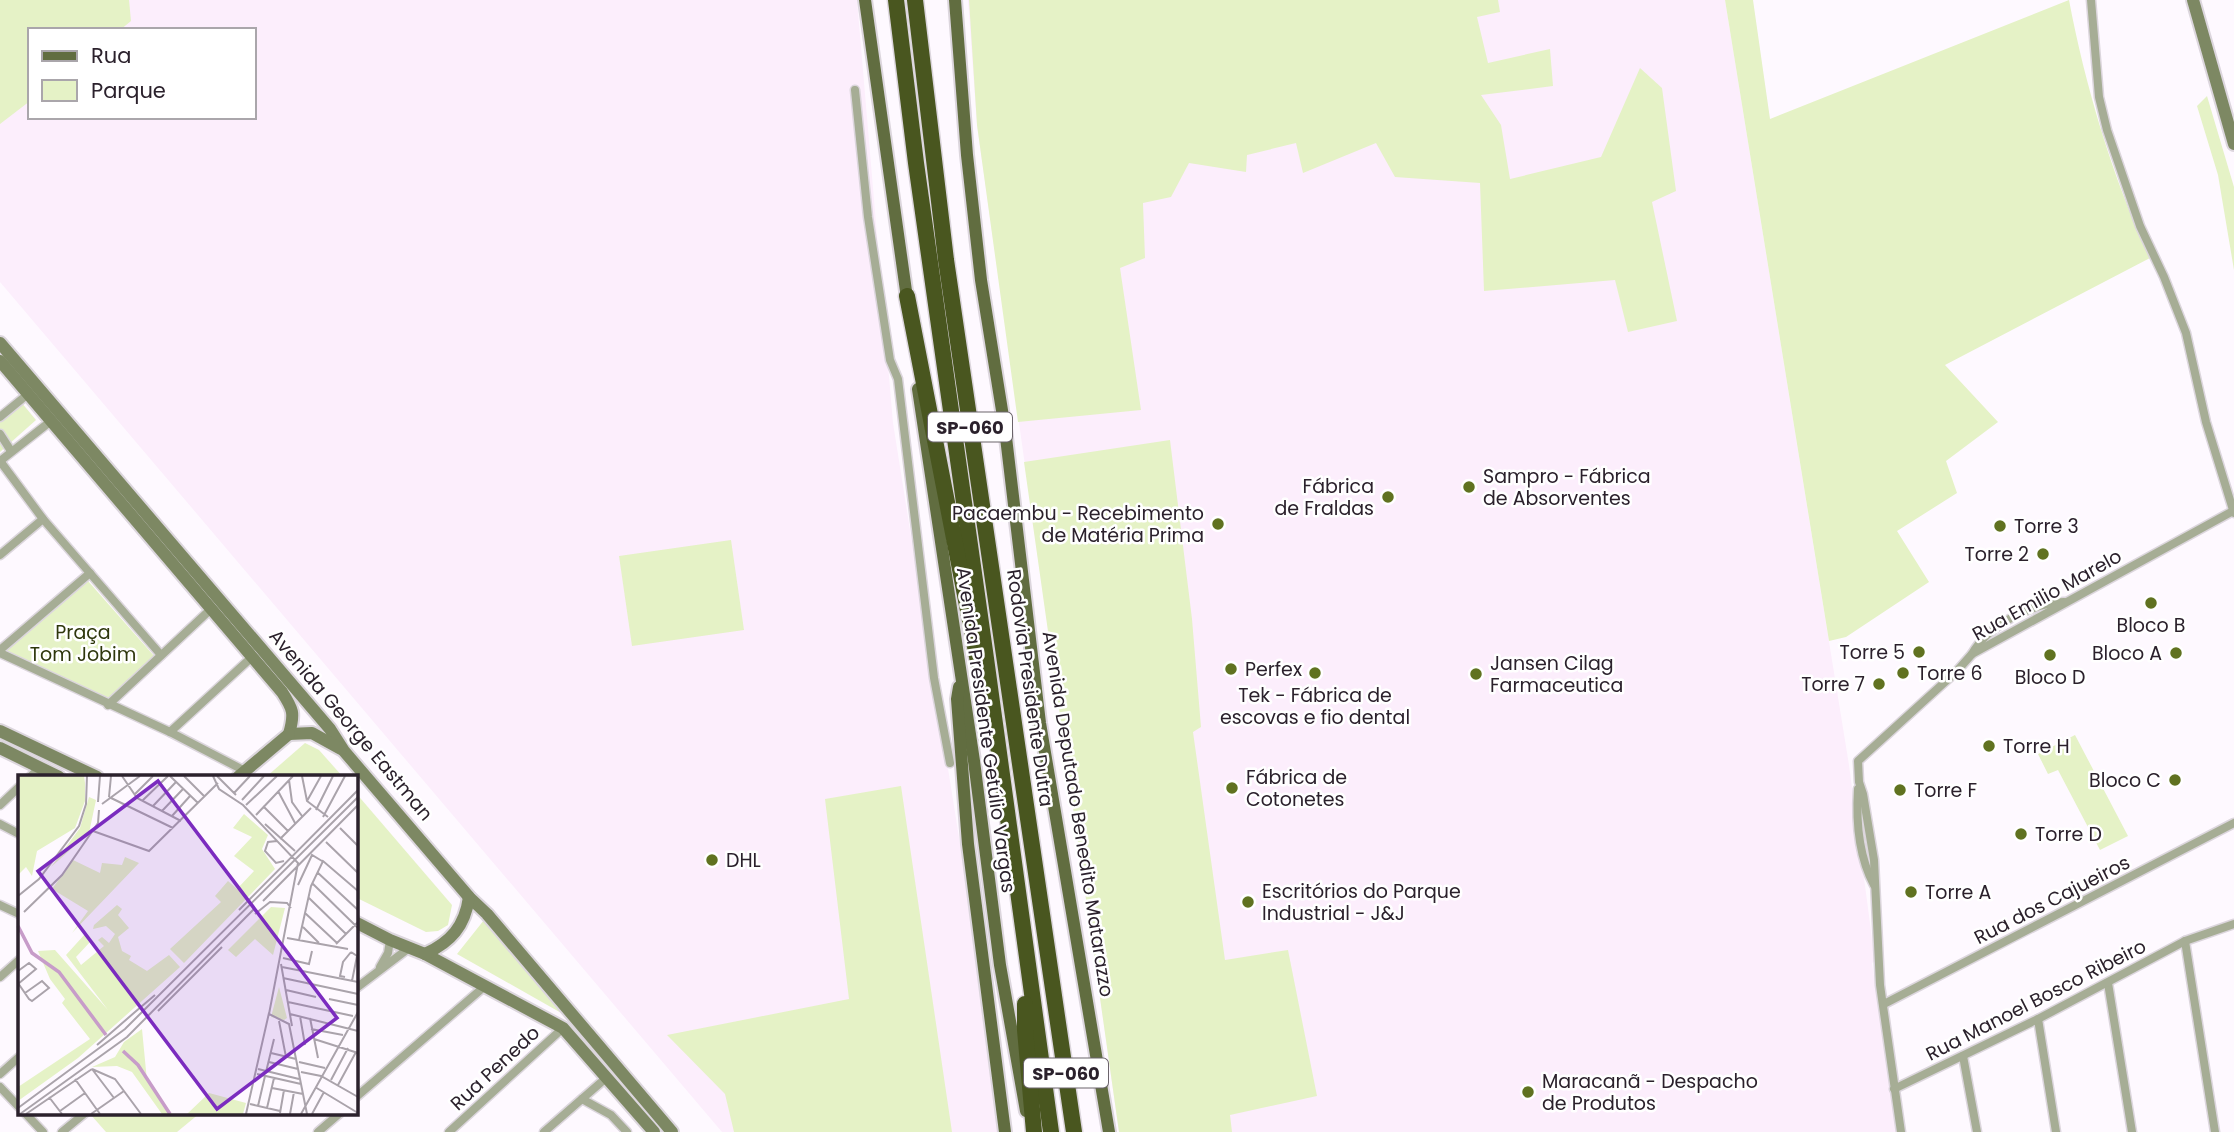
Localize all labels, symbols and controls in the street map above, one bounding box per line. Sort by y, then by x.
legend [28,28,256,119]
text: Rua [91,41,131,70]
text: Parque [91,76,166,105]
road number: SP-060 [928,412,1012,442]
place label: Sampro - Fábrica de Absorventes [1483,463,1651,512]
place label: Fábrica de Fraldas [1275,473,1374,522]
marker: Sampro - Fábrica de Absorventes [1461,479,1477,495]
marker: Fábrica de Fraldas [1380,489,1396,505]
place label: Pacaembu - Recebimento de Matéria Prima [952,500,1204,549]
place label: Torre 3 [2014,513,2079,540]
marker: Pacaembu - Recebimento de Matéria Prima [1210,516,1226,532]
marker: Torre 3 [1992,518,2008,534]
place label: Torre 2 [1965,541,2029,568]
street label: Rua Emilio Marelo [1967,543,2127,647]
marker: Torre 2 [2035,546,2051,562]
street label: Avenida Presidente Getúlio Vargas [950,565,1022,895]
street label: Rodovia Presidente Dutra [1000,568,1060,808]
marker: Bloco B [2143,595,2159,611]
place label: Bloco B [2117,612,2185,639]
park label: Praça Tom Jobim [30,619,136,668]
street label: Avenida George Eastman [263,623,439,827]
street label: Avenida Deputado Benedito Matarazzo [1036,629,1120,999]
place label: Torre 5 [1840,639,1905,666]
place label: Bloco A [2092,640,2162,667]
marker: Torre 5 [1911,644,1927,660]
marker: Bloco A [2168,645,2184,661]
marker: Bloco D [2042,647,2058,663]
place label: Jansen Cilag Farmaceutica [1490,650,1623,699]
place label: Perfex [1245,656,1302,683]
place label: Torre 6 [1917,660,1983,687]
marker: Perfex [1223,661,1239,677]
place label: Bloco D [2015,664,2085,691]
marker: Tek - Fábrica de escovas e fio dental [1307,665,1323,681]
marker: Torre 6 [1895,665,1911,681]
marker: Jansen Cilag Farmaceutica [1468,666,1484,682]
place label: Torre 7 [1801,671,1865,698]
marker: Torre 7 [1871,676,1887,692]
place label: Tek - Fábrica de escovas e fio dental [1220,682,1410,731]
place label: Torre H [2003,733,2070,760]
marker: Torre H [1981,738,1997,754]
place label: Fábrica de Cotonetes [1246,764,1347,813]
place label: Bloco C [2089,767,2161,794]
marker: Bloco C [2167,772,2183,788]
inset map [18,775,357,1114]
place label: Torre F [1914,777,1977,804]
marker: Fábrica de Cotonetes [1224,780,1240,796]
marker: Torre F [1892,782,1908,798]
place label: Torre D [2035,821,2102,848]
marker: Torre D [2013,826,2029,842]
place label: DHL [726,847,761,874]
street label: Rua dos Cajueiros [1969,849,2135,951]
marker: DHL [704,852,720,868]
place label: Escritórios do Parque Industrial - J&J [1262,878,1461,927]
place label: Torre A [1925,879,1991,906]
marker: Torre A [1903,884,1919,900]
marker: Escritórios do Parque Industrial - J&J [1240,894,1256,910]
street label: Rua Manoel Bosco Ribeiro [1921,933,2151,1067]
street label: Rua Penedo [444,1019,546,1117]
road number: SP-060 [1024,1058,1108,1088]
place label: Maracanã - Despacho de Produtos [1542,1068,1758,1117]
marker: Maracanã - Despacho de Produtos [1520,1084,1536,1100]

